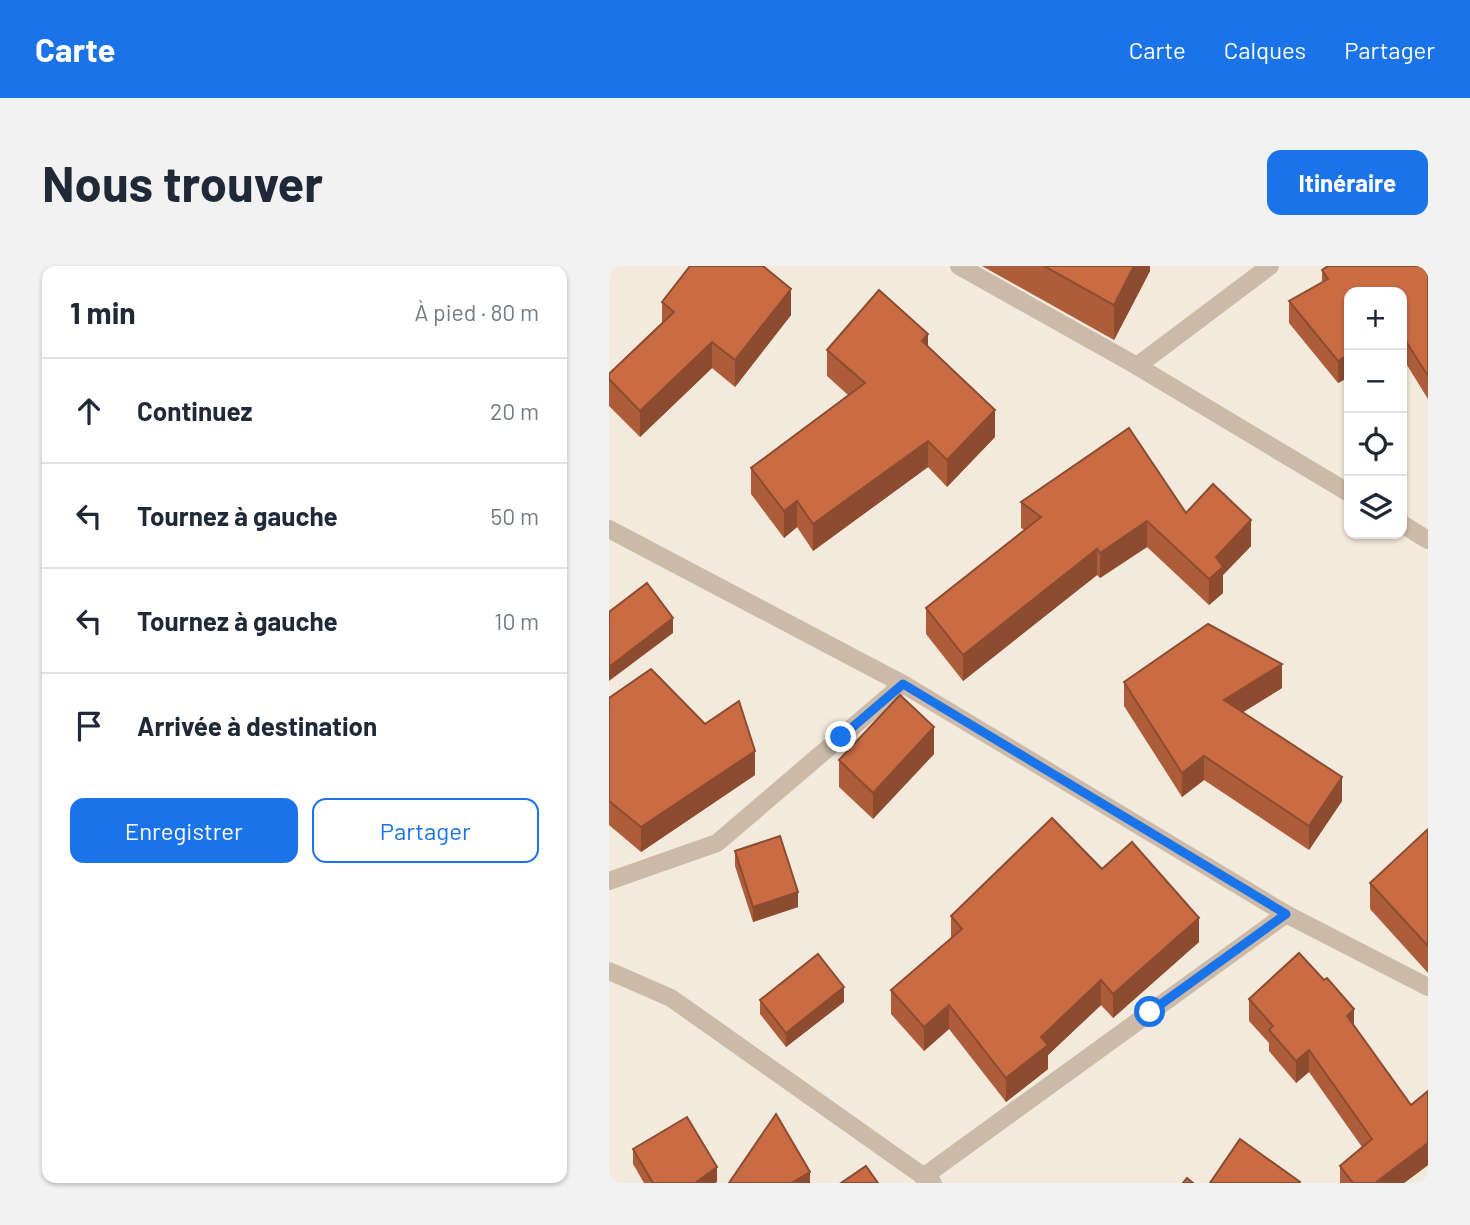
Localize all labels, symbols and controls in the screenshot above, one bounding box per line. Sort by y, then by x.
text: Carte [35,29,116,69]
text: Carte [1129,35,1186,64]
text: Calques [1224,35,1306,64]
text: Partager [1344,35,1435,64]
button: Itinéraire [1267,150,1428,215]
text: Nous trouver [42,153,323,212]
map controls [1344,287,1407,539]
button: + [1344,287,1407,350]
text: 1 min [70,294,136,330]
text: À pied · 80 m [414,298,539,326]
button: − [1344,350,1407,413]
icon: ahead [70,392,108,430]
text: Continuez [137,395,253,426]
text: 20 m [490,397,539,425]
button: locate [1344,413,1407,476]
button: layers [1344,476,1407,539]
icon: left [70,497,108,535]
text: Tournez à gauche [137,500,338,531]
text: 50 m [491,502,539,530]
icon: left [70,602,108,640]
text: Tournez à gauche [137,605,338,636]
text: 10 m [494,607,539,635]
icon: arrive [70,707,108,745]
text: Arrivée à destination [137,710,377,741]
route end [825,721,856,752]
button: Enregistrer [70,798,298,863]
button: Partager [312,798,539,863]
route start [1134,996,1165,1027]

